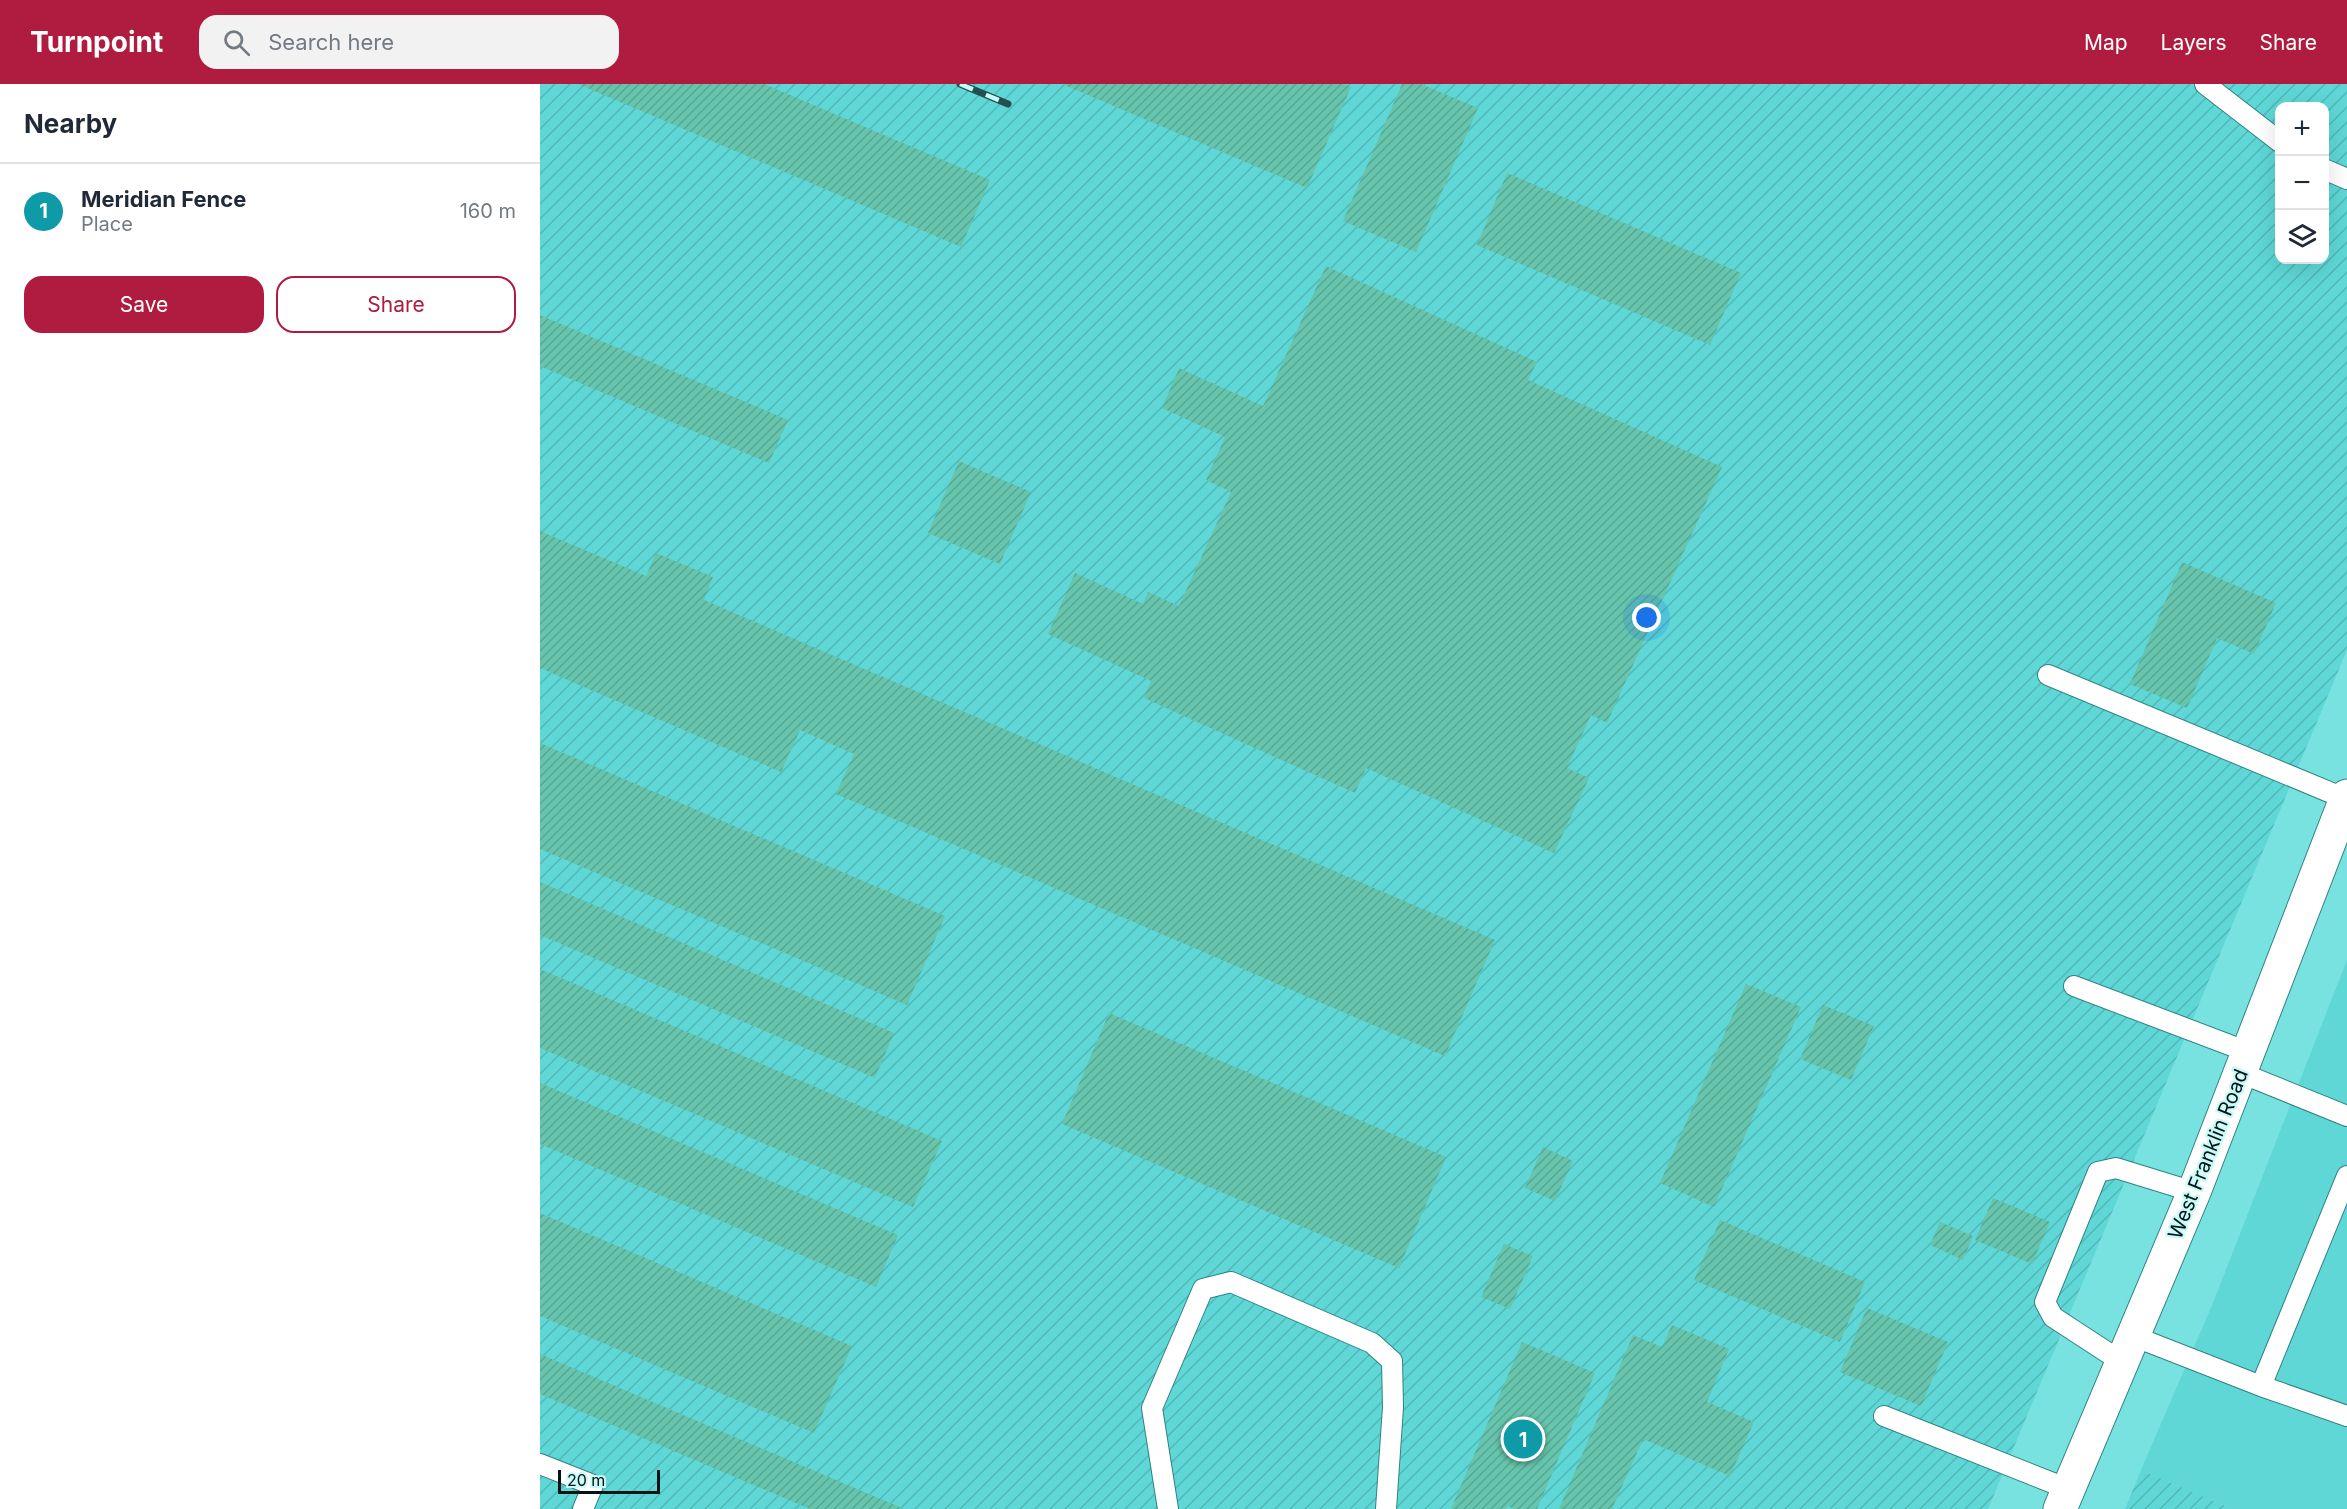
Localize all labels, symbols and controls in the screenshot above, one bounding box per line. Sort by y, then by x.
search box [199,15,619,69]
text: Turnpoint [30,25,163,59]
icon: search [220,26,253,59]
text: Search here [268,29,394,55]
text: Map [2084,30,2128,55]
text: Layers [2161,30,2227,55]
text: Share [2260,30,2317,55]
map controls [2275,102,2329,264]
button: + [2275,102,2329,156]
text: Nearby [24,108,117,139]
button: − [2275,156,2329,210]
text: Meridian Fence [81,186,246,212]
text: 1 [39,199,48,223]
text: 160 m [460,199,516,223]
button: layers [2275,210,2329,264]
text: Place [81,212,133,236]
button: Save [24,276,264,333]
button: Share [276,276,516,333]
your location [1632,603,1661,632]
street label: West Franklin Road [2163,1065,2253,1243]
pin: 1 [1504,1416,1542,1462]
scale bar [558,1467,660,1494]
text: 20 m [567,1470,605,1490]

